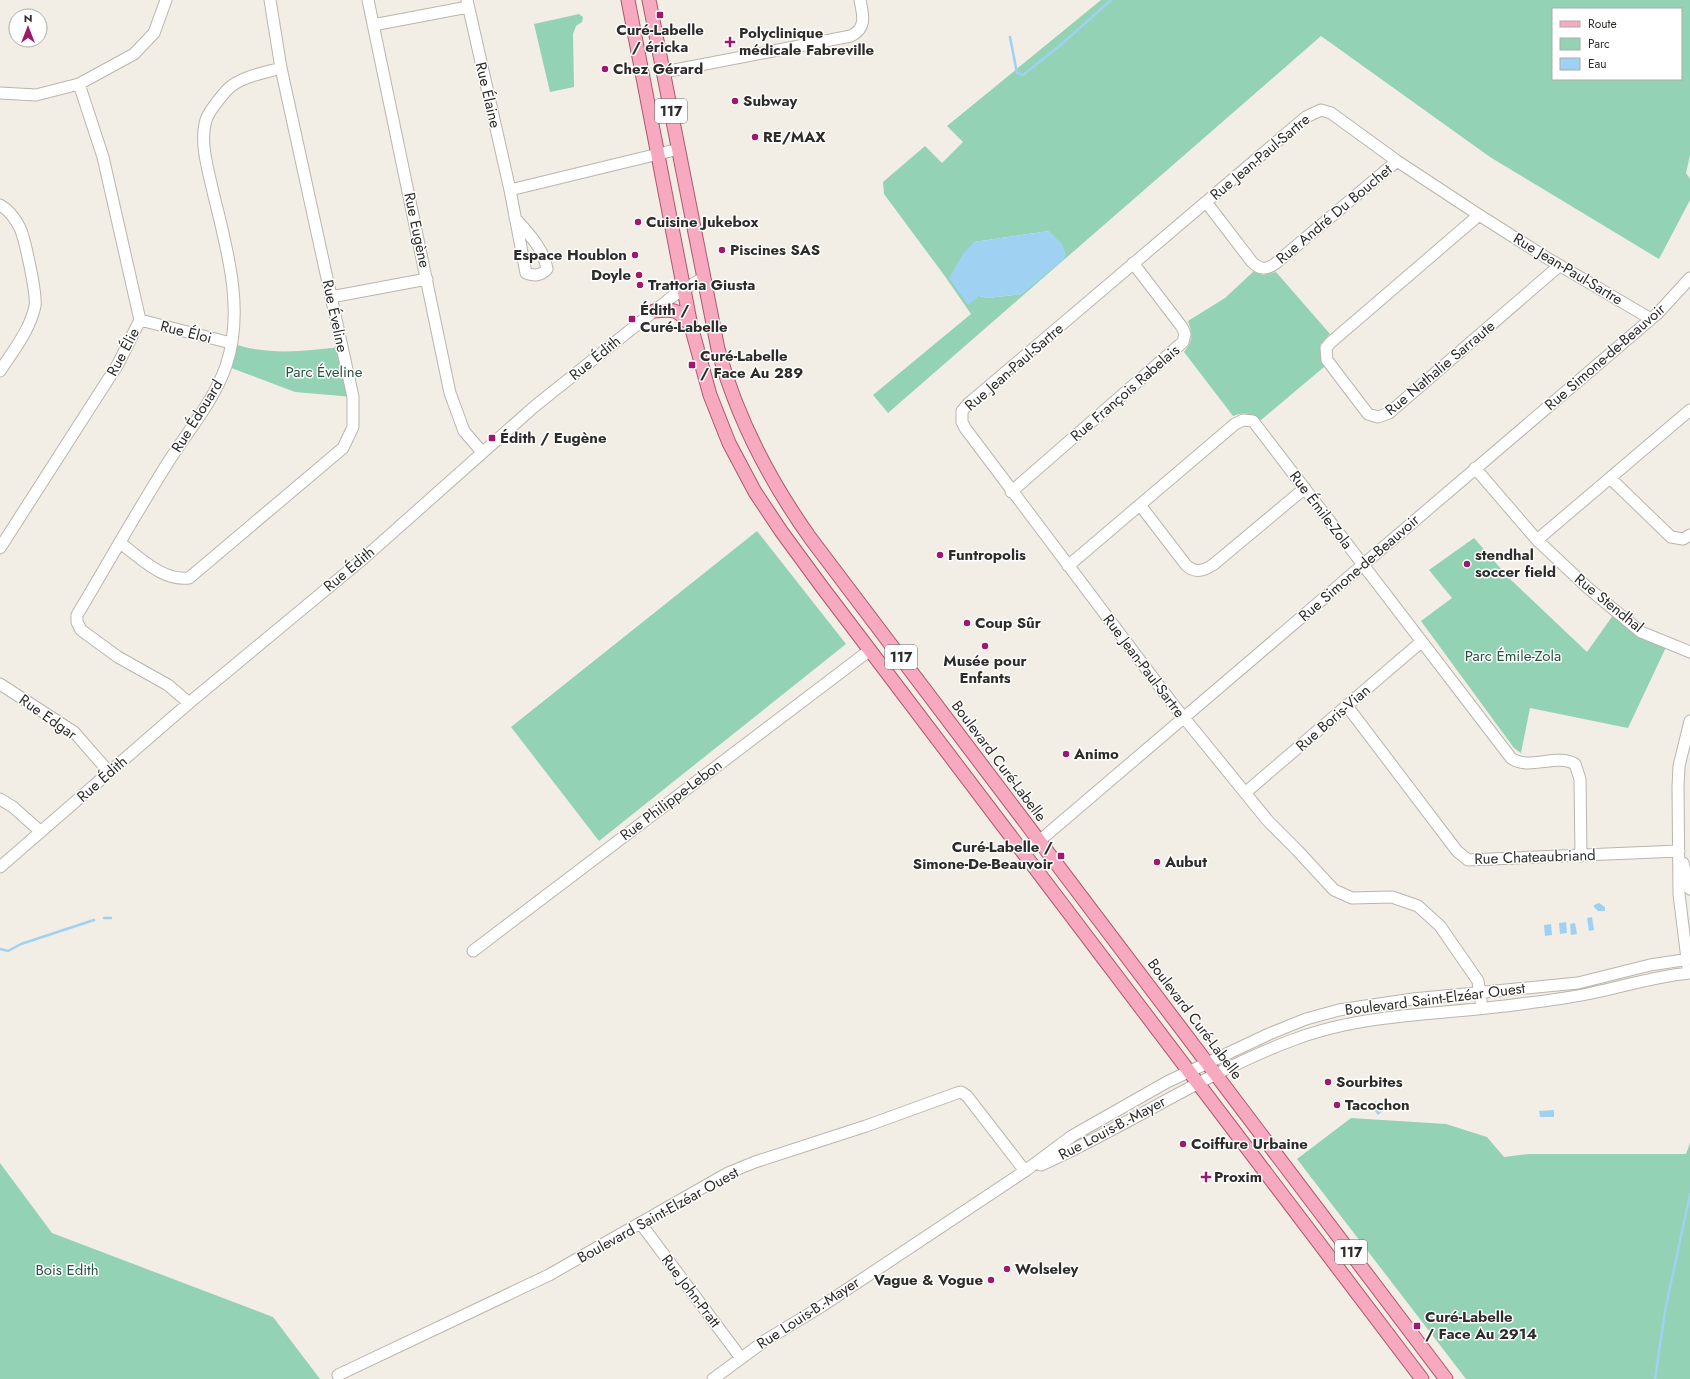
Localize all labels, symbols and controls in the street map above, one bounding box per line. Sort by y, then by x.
north arrow [8,8,48,48]
legend [1552,8,1682,80]
text: N [24,10,32,26]
marker: Curé-Labelle / éricka [655,10,665,20]
text: Route [1588,15,1617,33]
place label: Curé-Labelle / éricka [616,19,704,58]
place label: Polyclinique médicale Fabreville [739,22,875,61]
text: Parc [1588,35,1610,53]
marker: Polyclinique médicale Fabreville [724,36,736,48]
text: Eau [1588,55,1607,73]
place label: Chez Gérard [613,58,703,80]
street label: Rue Élaine [470,60,506,130]
marker: Chez Gérard [600,64,610,74]
place label: Subway [743,90,797,112]
marker: Subway [730,96,740,106]
road number: 117 [655,99,687,123]
street label: Rue Jean-Paul-Sartre [1205,108,1315,205]
place label: RE/MAX [763,126,826,148]
marker: RE/MAX [750,132,760,142]
street label: Rue André Du Bouchet [1271,159,1397,269]
street label: Rue Eugène [398,190,436,270]
place label: Cuisine Jukebox [646,211,758,233]
marker: Cuisine Jukebox [633,217,643,227]
street label: Rue Jean-Paul-Sartre [1509,228,1627,311]
place label: Piscines SAS [730,239,820,261]
place label: Espace Houblon [513,244,627,266]
marker: Piscines SAS [717,245,727,255]
marker: Espace Houblon [630,250,640,260]
place label: Doyle [591,264,631,286]
marker: Doyle [634,270,644,280]
place label: Trattoria Giusta [648,274,755,296]
street label: Rue Éveline [317,278,353,355]
marker: Trattoria Giusta [635,280,645,290]
street label: Rue Simone-de-Beauvoir [1540,298,1671,416]
place label: Édith / Curé-Labelle [640,299,728,338]
marker: Édith / Curé-Labelle [627,314,637,324]
street label: Rue Éloi [158,315,214,349]
street label: Rue Nathalie Sarraute [1380,315,1500,421]
street label: Rue Jean-Paul-Sartre [960,318,1068,416]
street label: Rue Élie [101,324,145,380]
street label: Rue Édith [564,330,626,386]
street label: Rue François Rabelais [1066,339,1184,447]
place label: Curé-Labelle / Face Au 289 [700,345,803,384]
marker: Curé-Labelle / Face Au 289 [687,360,697,370]
park label: Parc Éveline [286,361,363,383]
street label: Rue Édouard [166,375,228,457]
place label: Édith / Eugène [500,427,607,449]
marker: Édith / Eugène [487,433,497,443]
street label: Rue Émile-Zola [1284,466,1358,554]
street label: Rue Simone-de-Beauvoir [1294,509,1425,627]
street label: Rue Édith [319,541,379,597]
place label: Funtropolis [948,544,1026,566]
place label: stendhal soccer field [1475,544,1556,583]
marker: Funtropolis [935,550,945,560]
marker: stendhal soccer field [1462,559,1472,569]
street label: Rue Stendhal [1570,568,1648,638]
street label: Rue Jean-Paul-Sartre [1098,610,1190,722]
place label: Coup Sûr [975,612,1042,634]
marker: Coup Sûr [962,618,972,628]
marker: Musée pour Enfants [980,641,990,651]
road number: 117 [885,645,917,669]
park label: Parc Émile-Zola [1465,645,1561,667]
place label: Musée pour Enfants [943,650,1028,689]
street label: Rue Boris-Vian [1291,679,1375,757]
street label: Rue Edgar [15,689,82,745]
street label: Boulevard Curé-Labelle [946,696,1052,826]
place label: Animo [1073,743,1119,765]
marker: Animo [1061,749,1071,759]
street label: Rue Édith [72,751,132,807]
street label: Rue Philippe-Lebon [615,754,727,846]
place label: Curé-Labelle / Simone-De-Beauvoir [913,836,1054,875]
street label: Rue Chateaubriand [1474,844,1596,870]
marker: Curé-Labelle / Simone-De-Beauvoir [1056,851,1066,861]
place label: Aubut [1164,851,1207,873]
marker: Aubut [1152,857,1162,867]
street label: Boulevard Curé-Labelle [1142,954,1248,1084]
street label: Boulevard Saint-Elzéar Ouest [1344,977,1527,1021]
place label: Sourbites [1336,1071,1403,1093]
marker: Sourbites [1323,1077,1333,1087]
street label: Rue Louis-B.-Mayer [1054,1090,1170,1166]
place label: Tacochon [1345,1094,1410,1116]
marker: Tacochon [1332,1100,1342,1110]
place label: Coiffure Urbaine [1191,1133,1308,1155]
marker: Coiffure Urbaine [1178,1139,1188,1149]
street label: Boulevard Saint-Elzéar Ouest [573,1161,743,1269]
place label: Proxim [1214,1166,1262,1188]
marker: Proxim [1201,1172,1211,1182]
road number: 117 [1335,1240,1367,1264]
street label: Rue John-Pratt [656,1250,726,1333]
place label: Wolseley [1015,1258,1079,1280]
park label: Bois Edith [35,1259,99,1281]
marker: Wolseley [1002,1264,1012,1274]
place label: Vague & Vogue [873,1269,983,1291]
street label: Rue Louis-B.-Mayer [752,1271,864,1355]
marker: Vague & Vogue [986,1275,996,1285]
place label: Curé-Labelle / Face Au 2914 [1425,1306,1537,1345]
marker: Curé-Labelle / Face Au 2914 [1412,1321,1422,1331]

